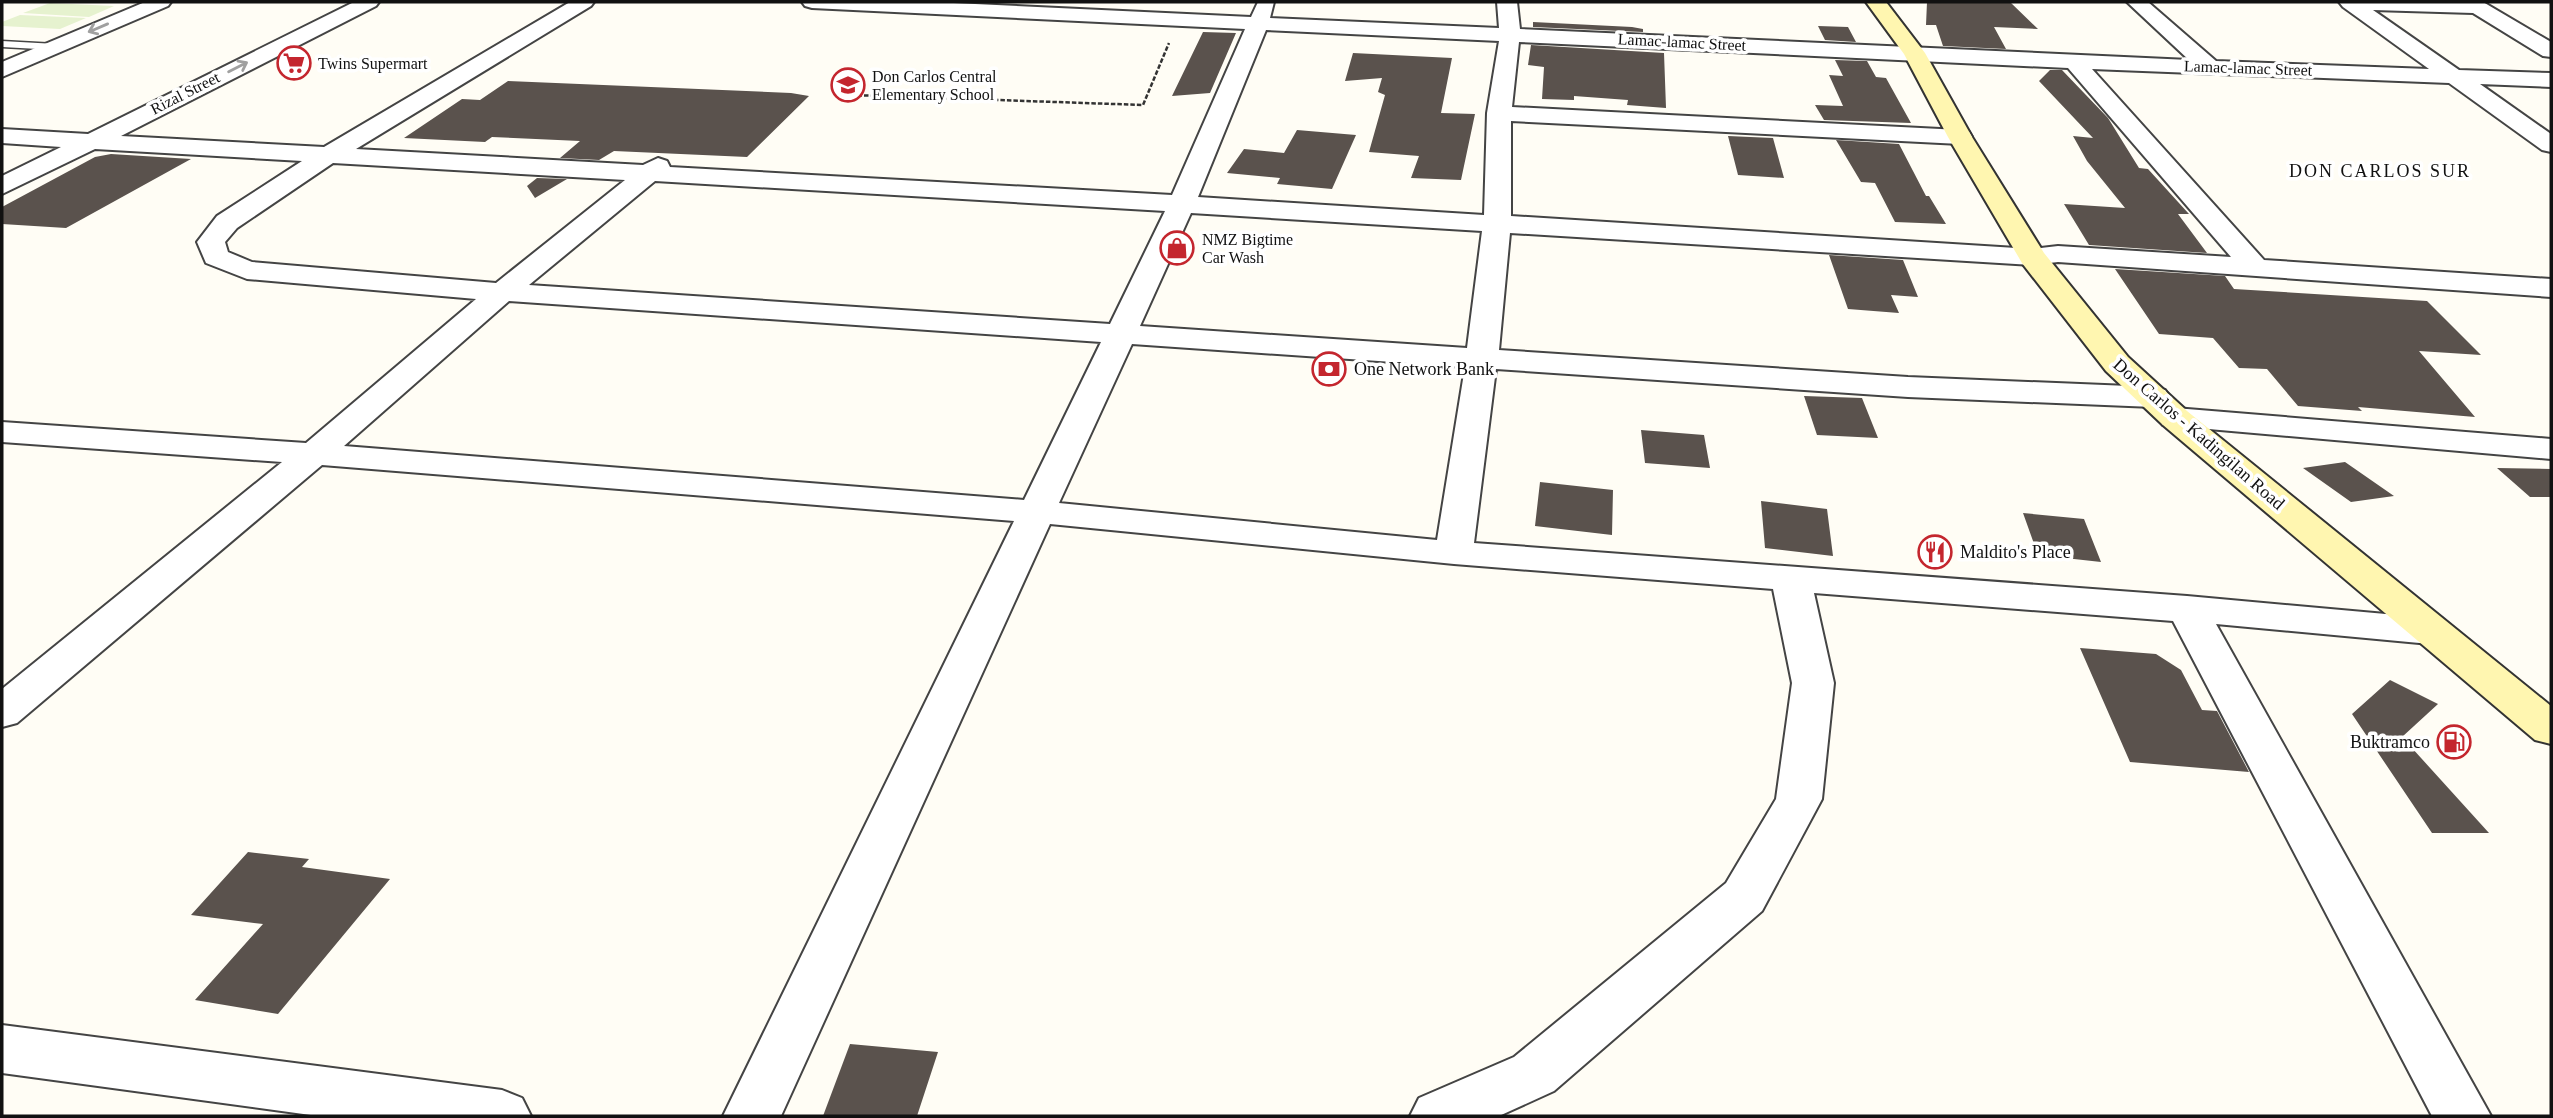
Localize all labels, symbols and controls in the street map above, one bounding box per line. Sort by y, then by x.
one-way arrow [88,23,110,36]
street label: Lamac-lamac Street [1617,30,1747,54]
supermarket icon: Twins Supermart [275,44,313,82]
place label: Twins Supermart [318,55,428,73]
street label: Lamac-lamac Street [2184,57,2313,79]
one-way arrow [227,60,248,74]
school or university icon: Don Carlos Central Elementary School [829,66,867,104]
street label: Rizal Street [148,68,223,118]
place label: Don Carlos Central Elementary School [872,68,997,104]
district label: DON CARLOS SUR [2289,161,2471,181]
shop icon: NMZ Bigtime Car Wash [1158,229,1196,267]
place label: NMZ Bigtime Car Wash [1202,231,1293,266]
bank icon: One Network Bank [1310,350,1348,388]
street label: Don Carlos - Kadingilan Road [2109,354,2289,514]
place label: One Network Bank [1354,359,1494,379]
restaurant icon: Maldito's Place [1916,533,1954,571]
place label: Maldito's Place [1960,542,2071,562]
fuel station icon: Buktramco [2435,723,2473,761]
place label: Buktramco [2350,732,2430,752]

